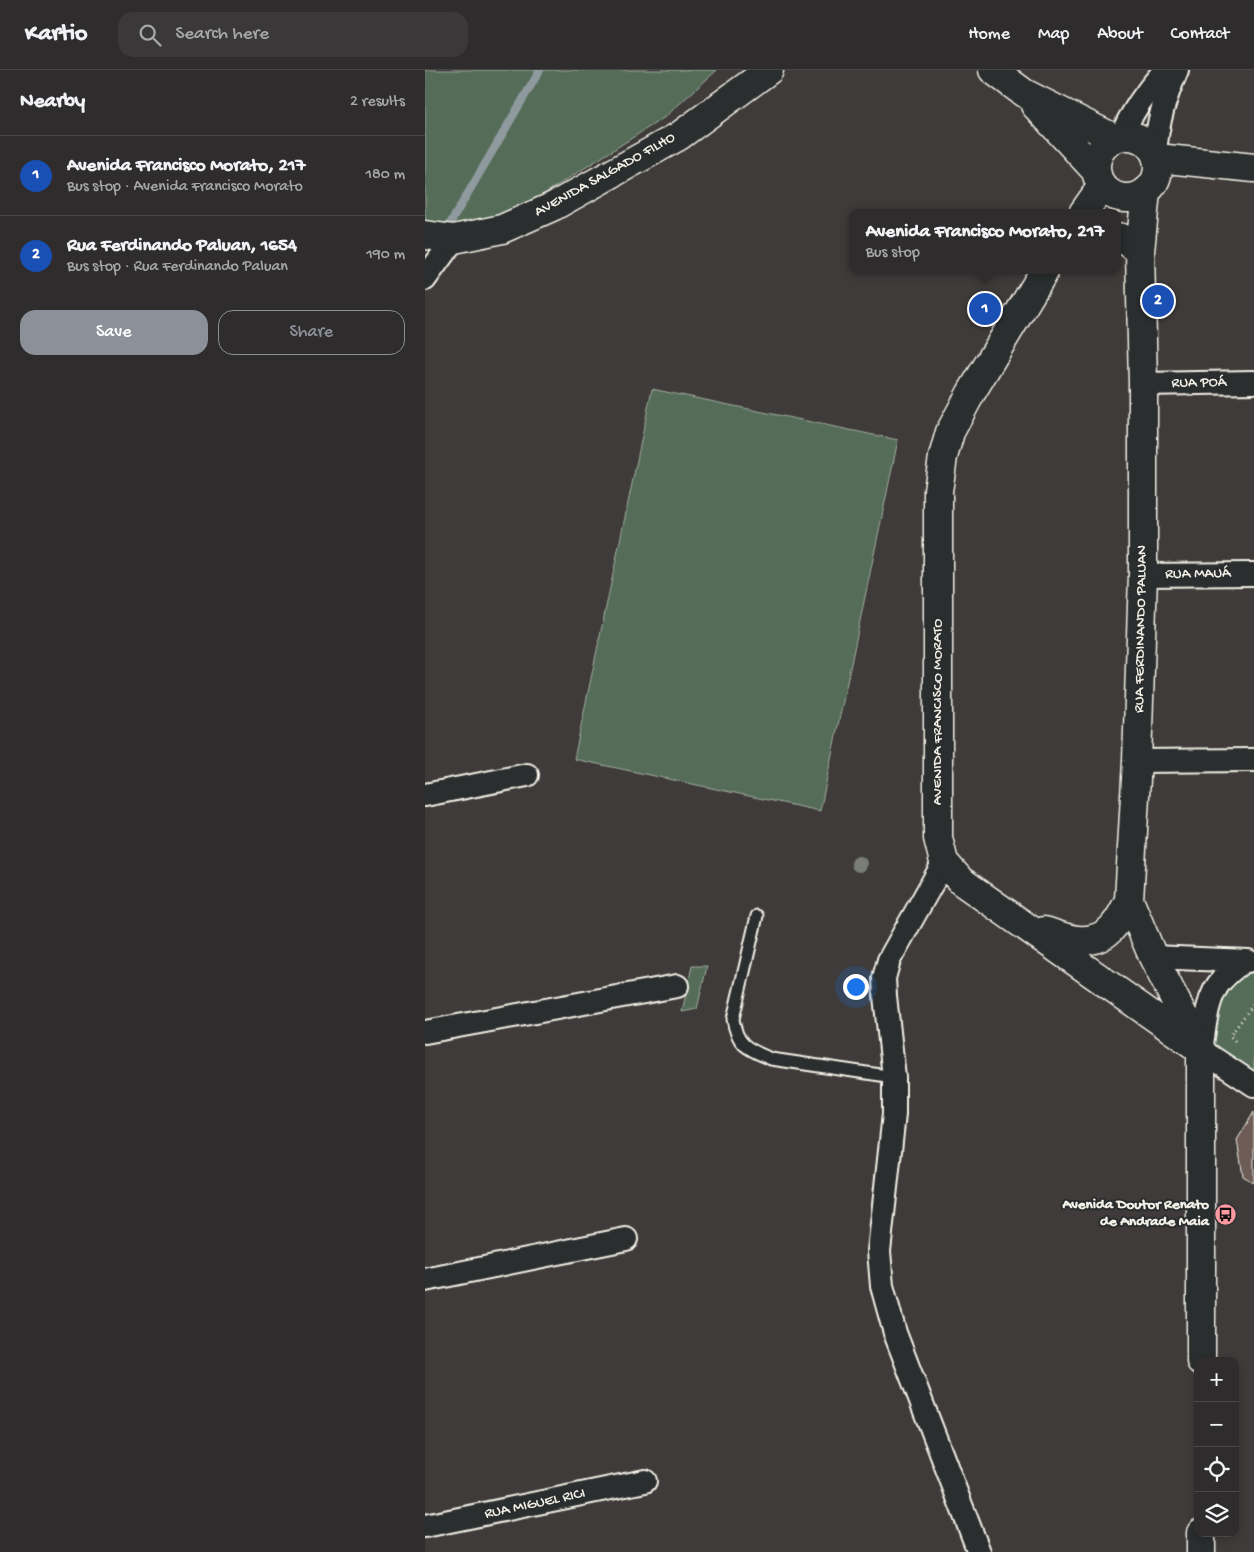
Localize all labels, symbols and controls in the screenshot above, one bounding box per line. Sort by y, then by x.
search box [118,12,468,57]
text: Kartio [25,20,88,49]
icon: search [136,21,164,49]
text: Search here [176,23,269,46]
text: Home [968,24,1010,45]
text: Map [1038,24,1069,45]
text: About [1097,24,1143,45]
text: Contact [1171,24,1229,45]
text: Nearby [20,90,85,115]
text: 2 results [350,93,405,112]
street label: AVENIDA SALGADO FILHO [531,129,679,221]
text: Avenida Francisco Morato, 217 [67,155,305,178]
text: 1 [33,166,39,185]
text: 180 m [366,166,405,185]
text: Bus stop · Avenida Francisco Morato [67,178,303,197]
popup [849,209,1121,274]
text: Avenida Francisco Morato, 217 [866,221,1104,244]
text: Rua Ferdinando Paluan, 1654 [67,235,297,258]
text: Bus stop [866,244,920,263]
text: 2 [32,246,40,265]
text: 190 m [366,246,405,265]
text: Bus stop · Rua Ferdinando Paluan [67,258,288,277]
pin: 2 [1142,282,1174,320]
pin: 1 [969,290,1001,328]
button: Save [20,310,208,355]
button: Share [218,310,405,355]
street label: RUA POÁ [1171,374,1228,392]
street label: RUA FERDINANDO PALUAN [1131,545,1151,713]
street label: RUA MAUÁ [1165,564,1232,584]
street label: AVENIDA FRANCISCO MORATO [929,619,947,805]
your location [843,974,869,1000]
place label: Avenida Doutor Renato de Andrade Maia [1061,1196,1210,1231]
bus stop icon: Avenida Doutor Renato de Andrade Maia [1213,1202,1237,1226]
map controls [1194,1357,1239,1537]
button: + [1194,1357,1239,1402]
button: − [1194,1402,1239,1447]
button: locate [1194,1447,1239,1492]
street label: RUA MIGUEL RICI [483,1485,587,1523]
button: layers [1194,1492,1239,1537]

